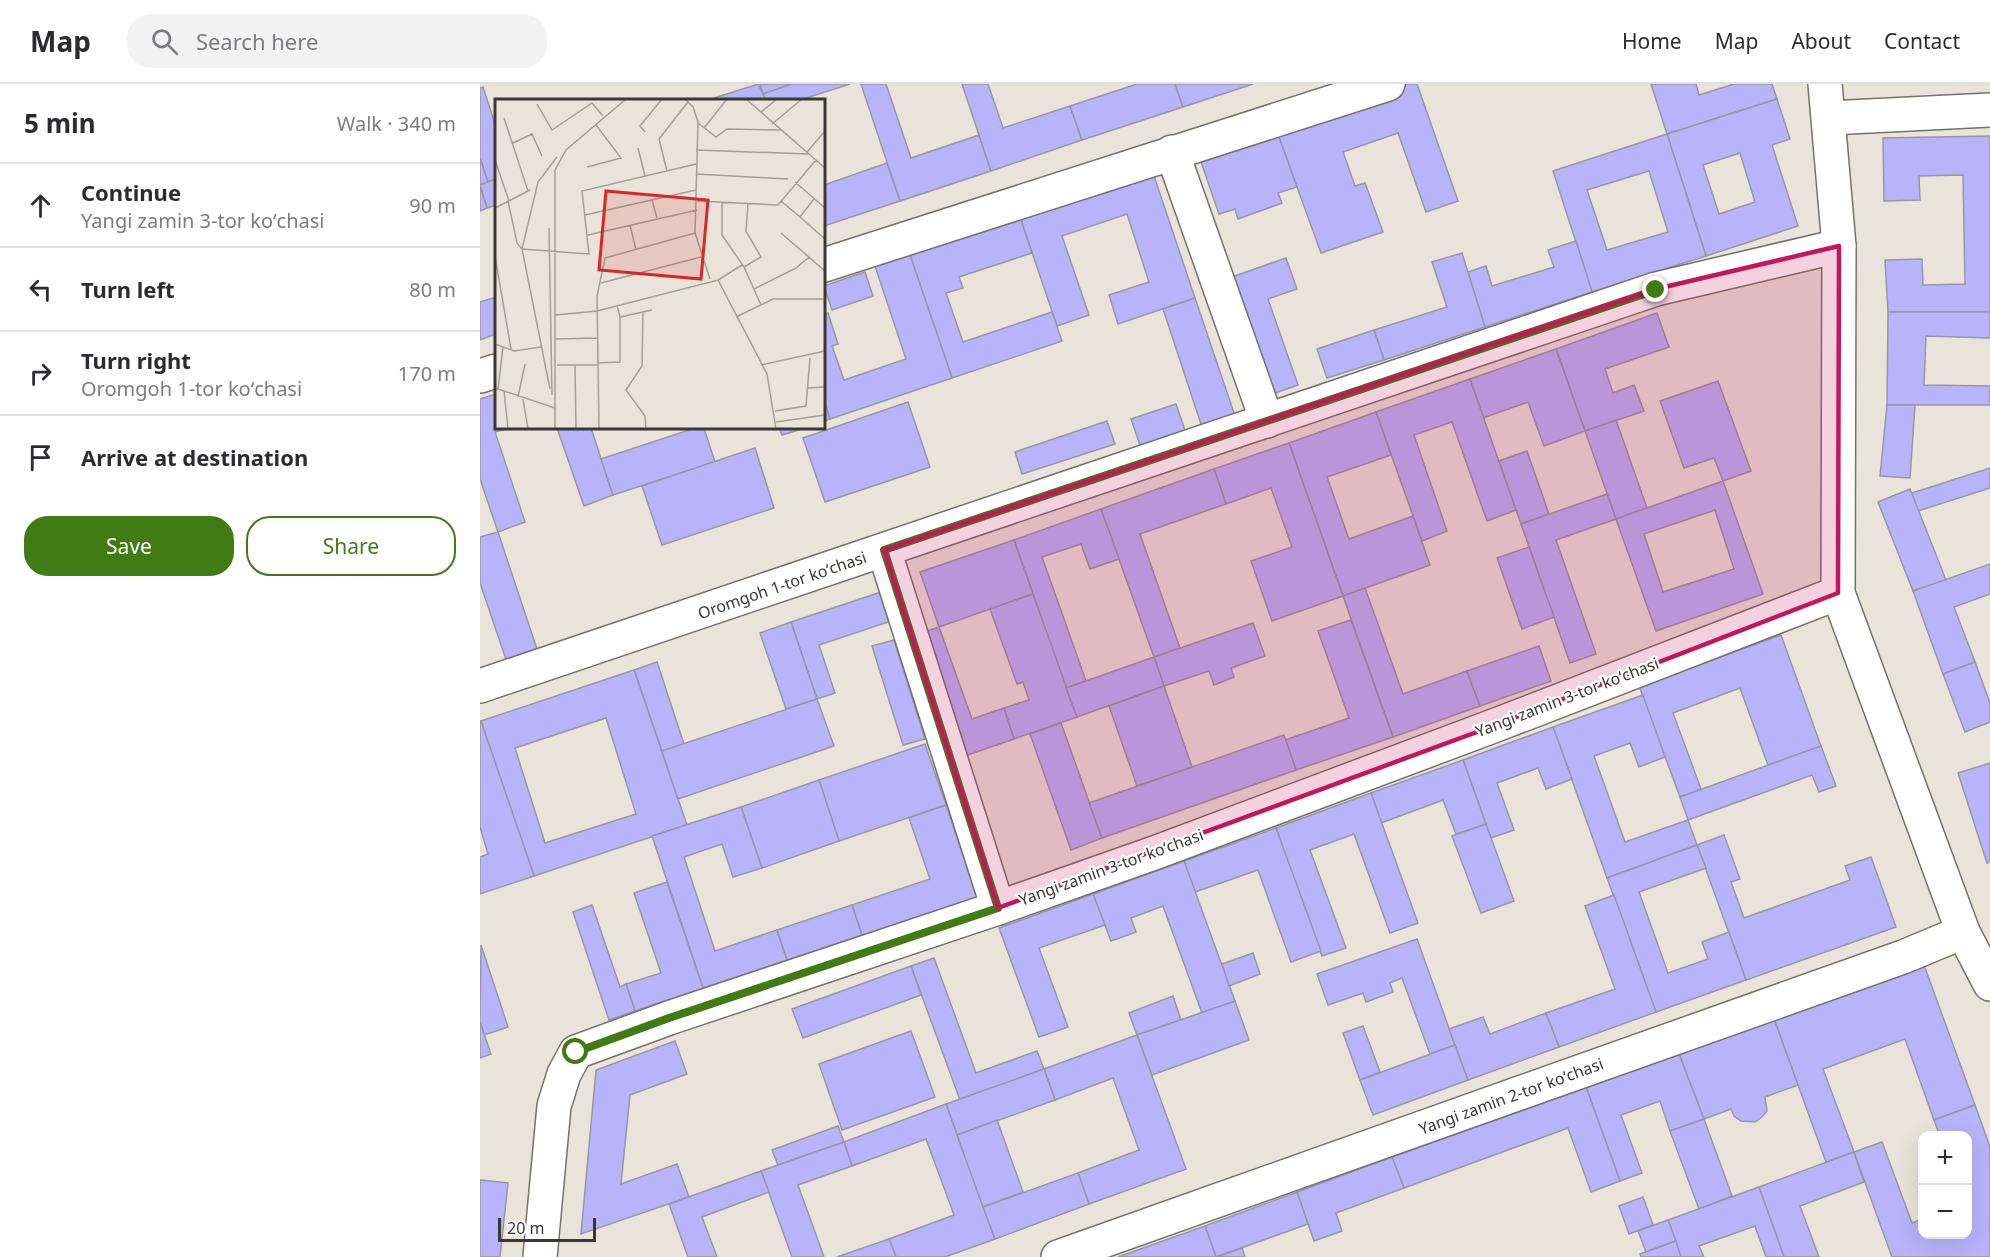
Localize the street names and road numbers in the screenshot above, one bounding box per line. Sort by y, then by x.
street label: Oromgoh 1-tor koʻchasi [695,546,869,624]
street label: Yangi zamin 3-tor koʻchasi [1472,652,1662,742]
street label: Yangi zamin 3-tor koʻchasi [1016,823,1206,911]
street label: Yangi zamin 2-tor koʻchasi [1416,1052,1606,1140]

